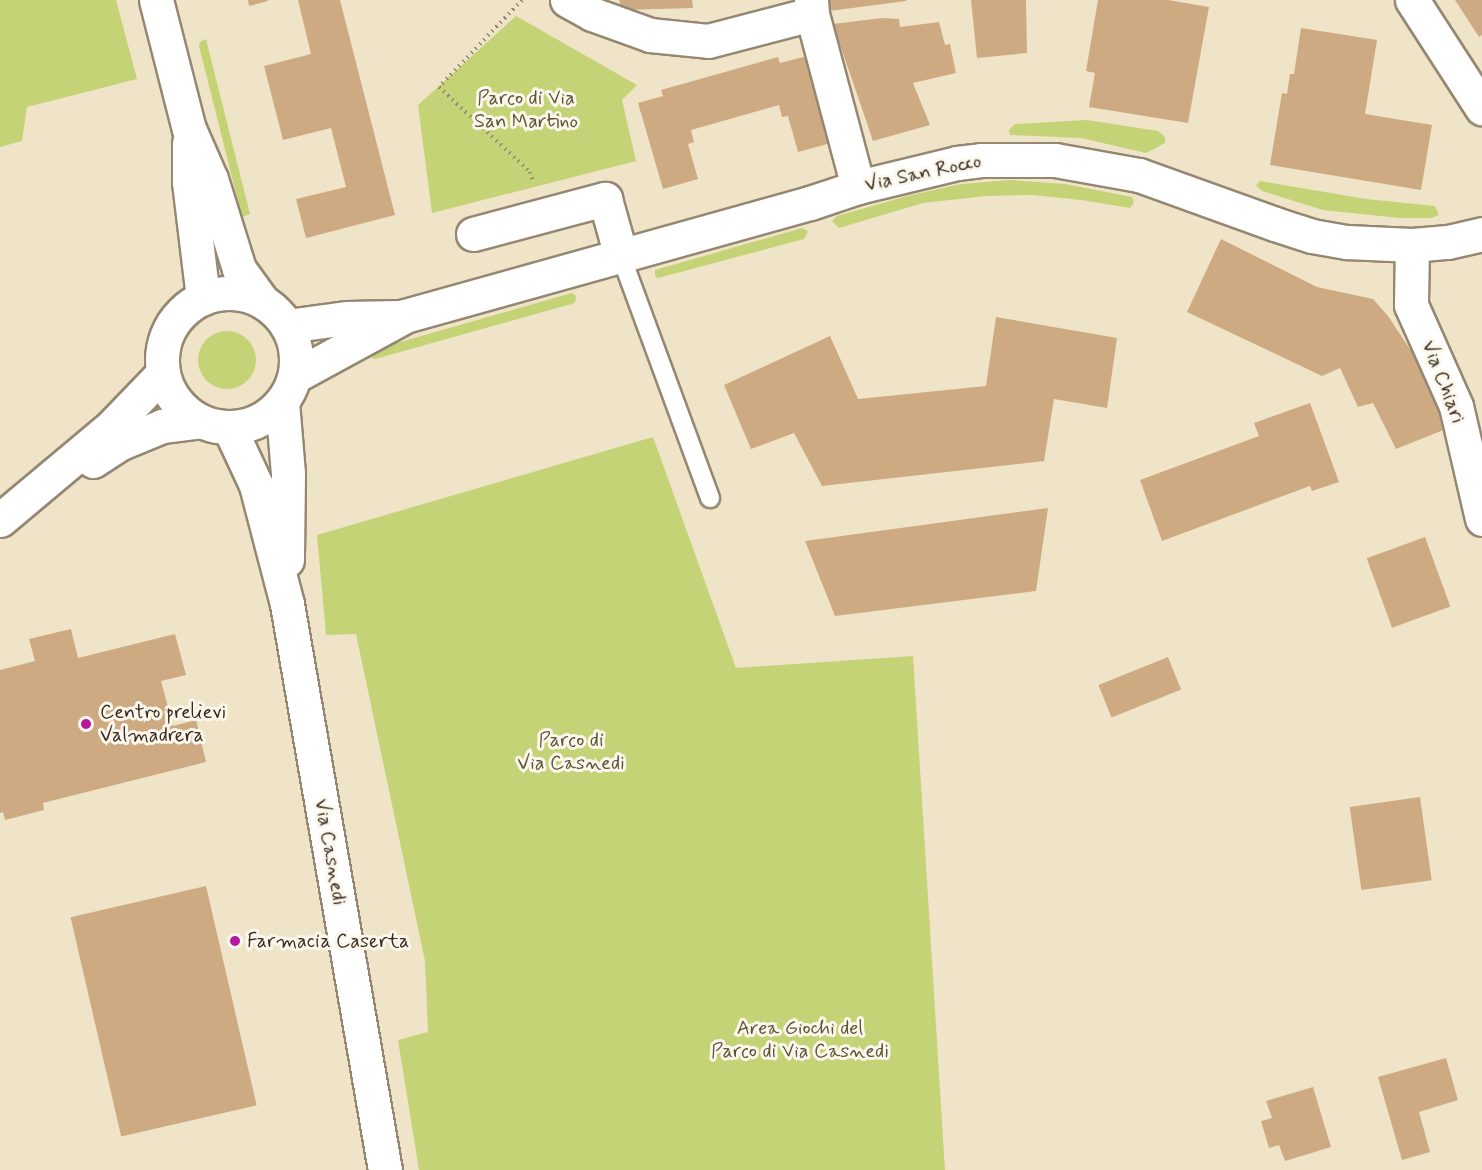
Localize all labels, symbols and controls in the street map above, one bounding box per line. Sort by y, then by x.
park label: Parco di Via San Martino [473,87,579,134]
street label: Via San Rocco [864,149,982,197]
street label: Via Chiari [1416,338,1470,426]
place label: Centro prelievi Valmadrera [100,700,226,747]
marker: Centro prelievi Valmadrera [77,715,95,733]
park label: Parco di Via Casnedi [519,729,623,776]
street label: Via Casnedi [309,798,351,906]
place label: Farmacia Caserta [247,929,411,953]
marker: Farmacia Caserta [228,934,242,948]
park label: Area Giochi del Parco di Via Casnedi [712,1017,888,1064]

